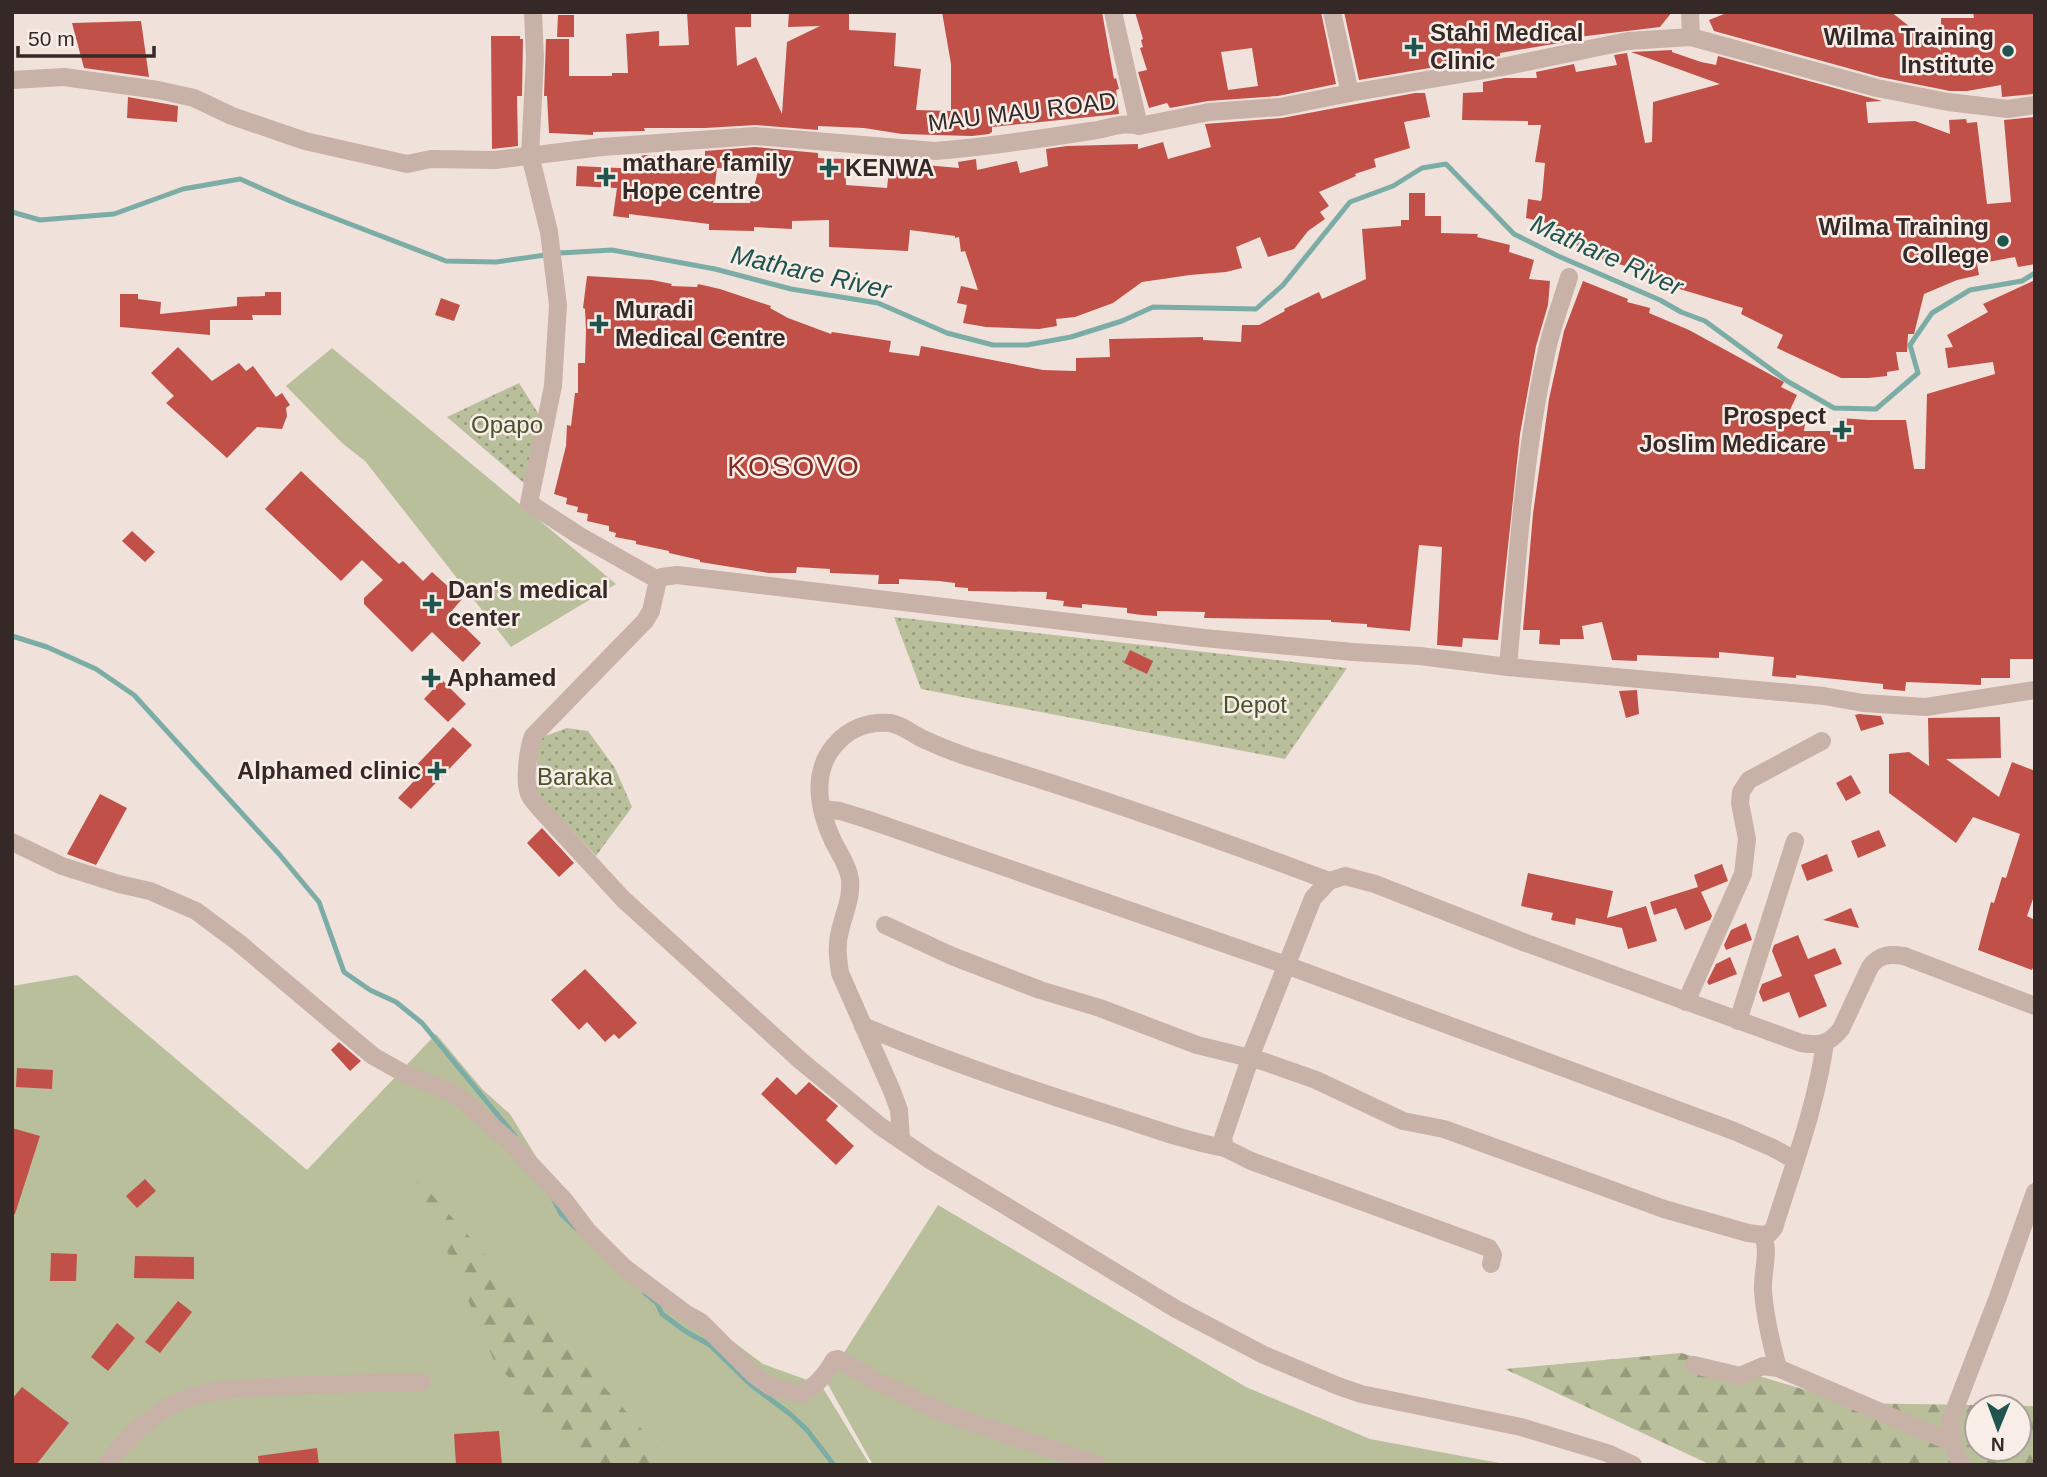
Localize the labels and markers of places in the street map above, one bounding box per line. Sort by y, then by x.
place label: Stahi Medical Clinic [1430,19,1583,74]
place label: Wilma Training Institute [1824,23,1994,78]
marker: Stahi Medical Clinic [1404,37,1424,57]
marker: Wilma Training Institute [2000,43,2016,59]
place label: mathare family Hope centre [622,149,792,204]
place label: KENWA [845,154,934,181]
marker: KENWA [819,158,839,178]
marker: mathare family Hope centre [596,167,616,187]
place label: Wilma Training College [1819,213,1989,268]
marker: Wilma Training College [1995,233,2011,249]
place label: Muradi Medical Centre [615,296,786,351]
marker: Muradi Medical Centre [589,314,609,334]
place label: Prospect Joslim Medicare [1639,402,1826,457]
marker: Prospect Joslim Medicare [1832,420,1852,440]
place label: Dan's medical center [448,576,608,631]
marker: Dan's medical center [422,594,442,614]
place label: Aphamed [447,664,556,691]
marker: Aphamed [421,668,441,688]
place label: Alphamed clinic [237,757,421,784]
marker: Alphamed clinic [427,761,447,781]

